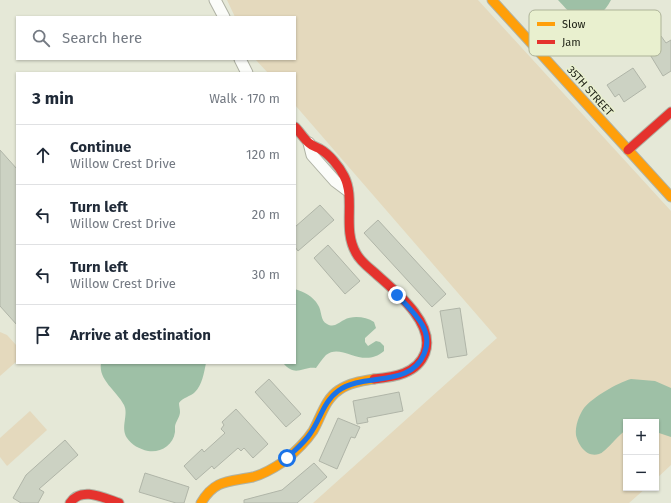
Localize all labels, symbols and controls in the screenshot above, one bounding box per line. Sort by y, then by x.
legend [529,10,661,56]
search box [16,16,296,60]
text: Slow [562,18,586,31]
icon: search [30,27,52,49]
text: Search here [62,29,142,47]
text: Jam [562,36,581,49]
street label: 35TH STREET [564,64,616,119]
text: 3 min [32,88,74,109]
text: Walk · 170 m [209,91,280,106]
text: Continue [70,138,131,156]
icon: ahead [32,144,54,166]
text: 120 m [246,147,280,162]
text: Willow Crest Drive [70,156,176,171]
text: Turn left [70,198,128,216]
icon: left [32,204,54,226]
text: 20 m [252,207,280,222]
text: Willow Crest Drive [70,216,176,231]
text: Turn left [70,258,128,276]
icon: left [32,264,54,286]
text: 30 m [252,267,280,282]
text: Willow Crest Drive [70,276,176,291]
route end [388,286,406,304]
icon: arrive [32,324,54,346]
text: Arrive at destination [70,326,211,344]
map controls [623,419,659,491]
button: + [623,419,659,455]
route start [278,449,296,467]
button: − [623,455,659,491]

